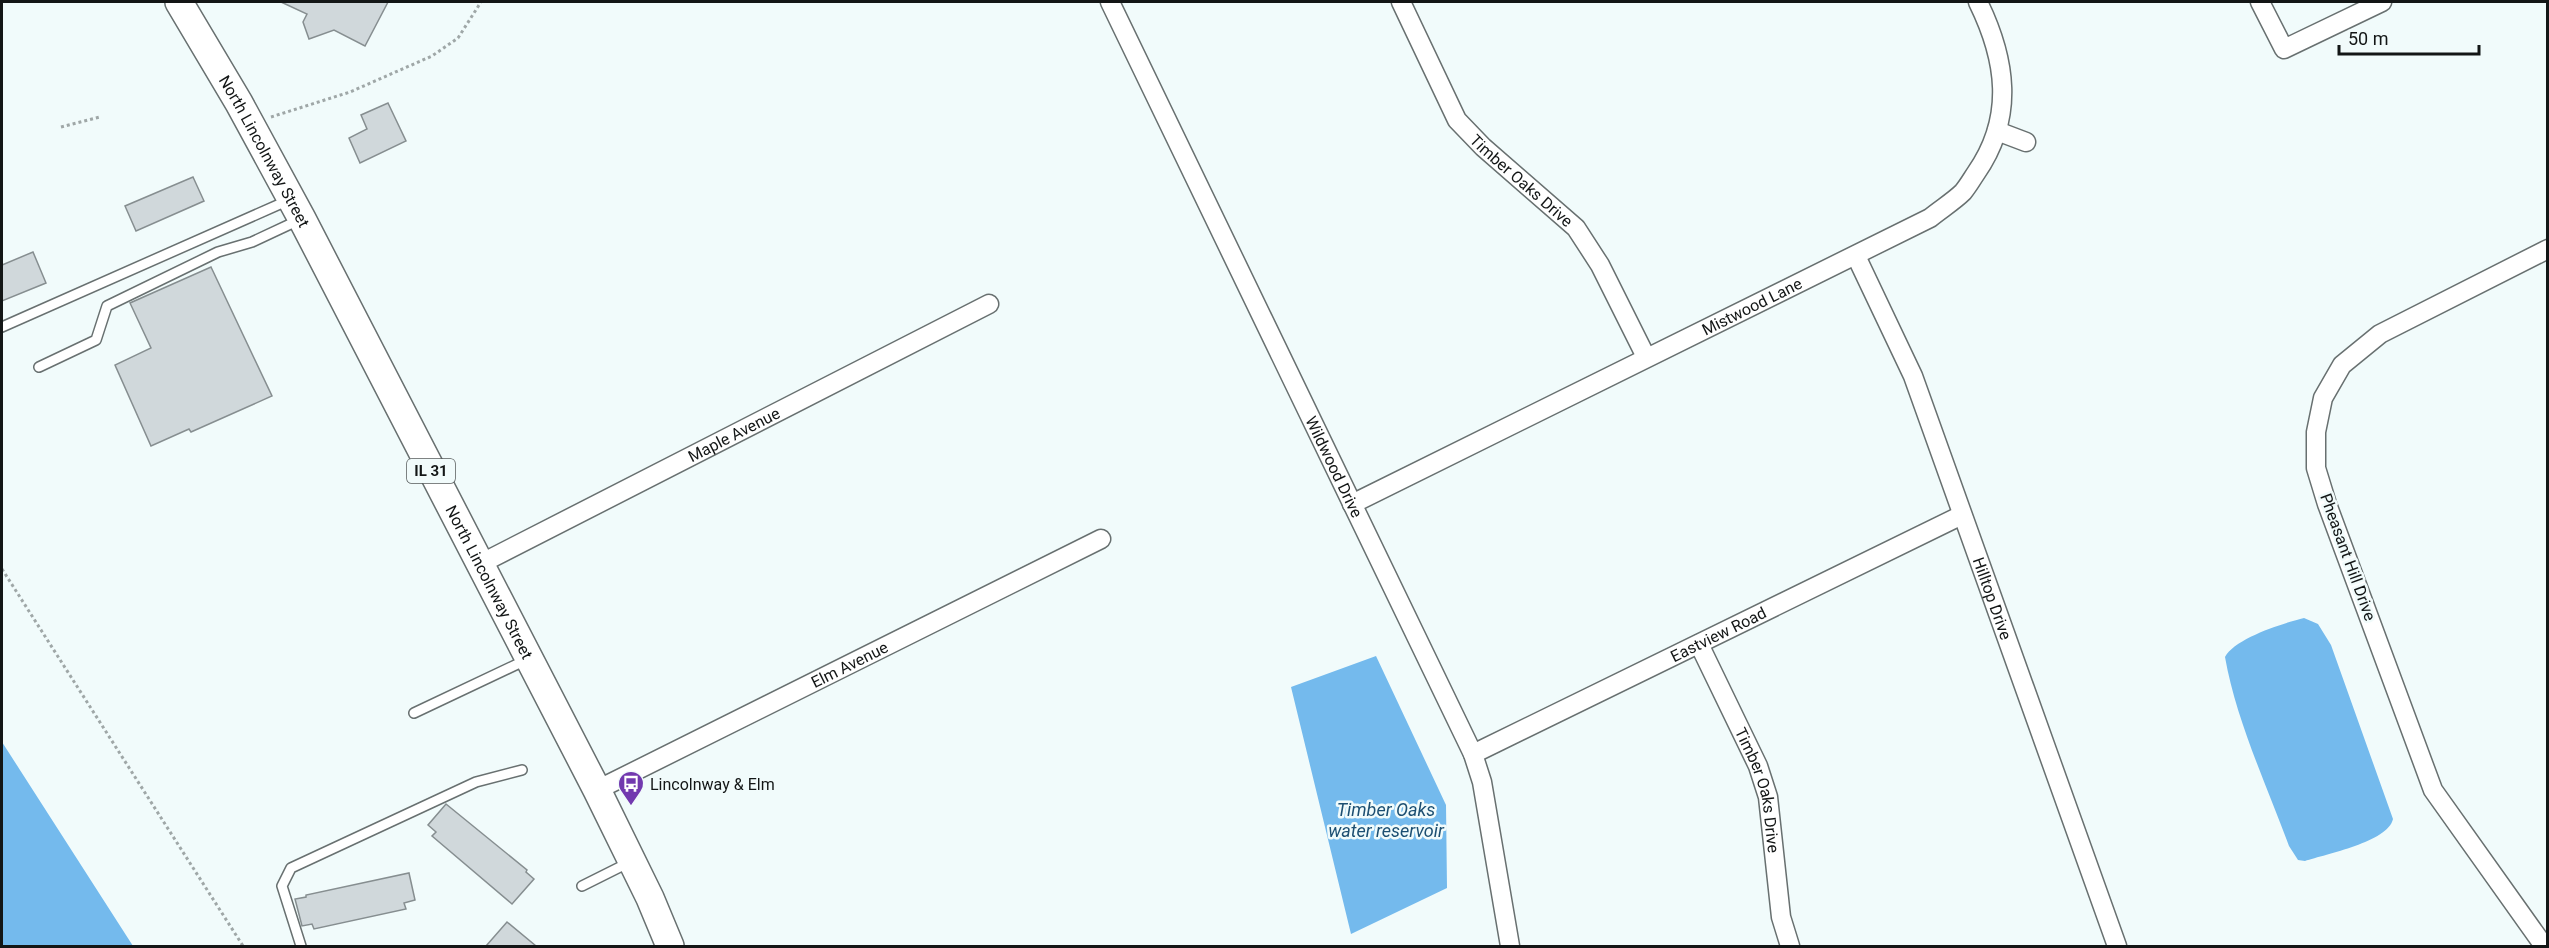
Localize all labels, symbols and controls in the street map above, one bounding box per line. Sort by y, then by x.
scale bar [2339,18,2478,56]
text: 50 m [2348,28,2388,49]
street label: North Lincolnway Street [215,72,314,230]
street label: Timber Oaks Drive [1466,130,1577,230]
street label: Mistwood Lane [1699,273,1805,339]
street label: Maple Avenue [685,403,783,466]
street label: Wildwood Drive [1302,413,1367,520]
road number: IL 31 [407,459,455,483]
street label: Pheasant Hill Drive [2316,491,2380,623]
street label: North Lincolnway Street [442,502,537,662]
street label: Hilltop Drive [1969,555,2016,642]
street label: Eastview Road [1667,603,1769,666]
street label: Elm Avenue [808,637,891,691]
street label: Timber Oaks Drive [1731,724,1783,854]
bus stop icon: Lincolnway & Elm [616,769,646,807]
place label: Lincolnway & Elm [650,775,775,794]
water label: Timber Oaks water reservoir [1328,799,1445,841]

